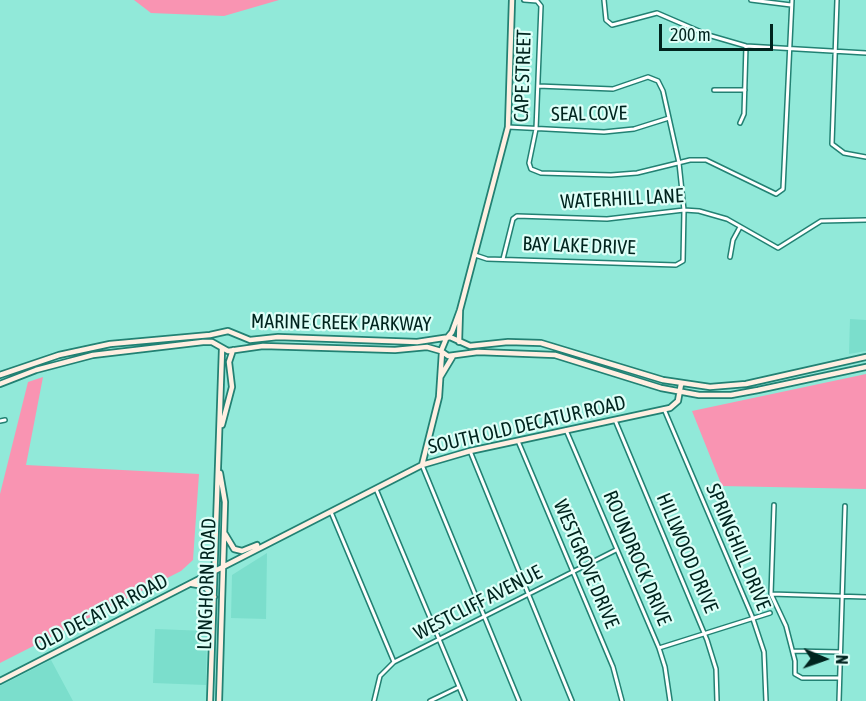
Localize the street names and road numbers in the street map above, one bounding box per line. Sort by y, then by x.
street label: CAPE STREET [509,29,537,123]
street label: SEAL COVE [551,101,627,127]
street label: WATERHILL LANE [560,184,684,214]
street label: BAY LAKE DRIVE [522,232,636,260]
street label: MARINE CREEK PARKWAY [251,309,431,337]
street label: SOUTH OLD DECATUR ROAD [426,391,628,459]
street label: SPRINGHILL DRIVE [701,480,775,614]
street label: ROUNDROCK DRIVE [598,487,676,629]
street label: HILLWOOD DRIVE [651,490,723,616]
street label: WESTGROVE DRIVE [548,496,624,632]
street label: LONGHORN ROAD [193,518,221,650]
street label: WESTCLIFF AVENUE [410,560,546,646]
street label: OLD DECATUR ROAD [30,569,172,657]

